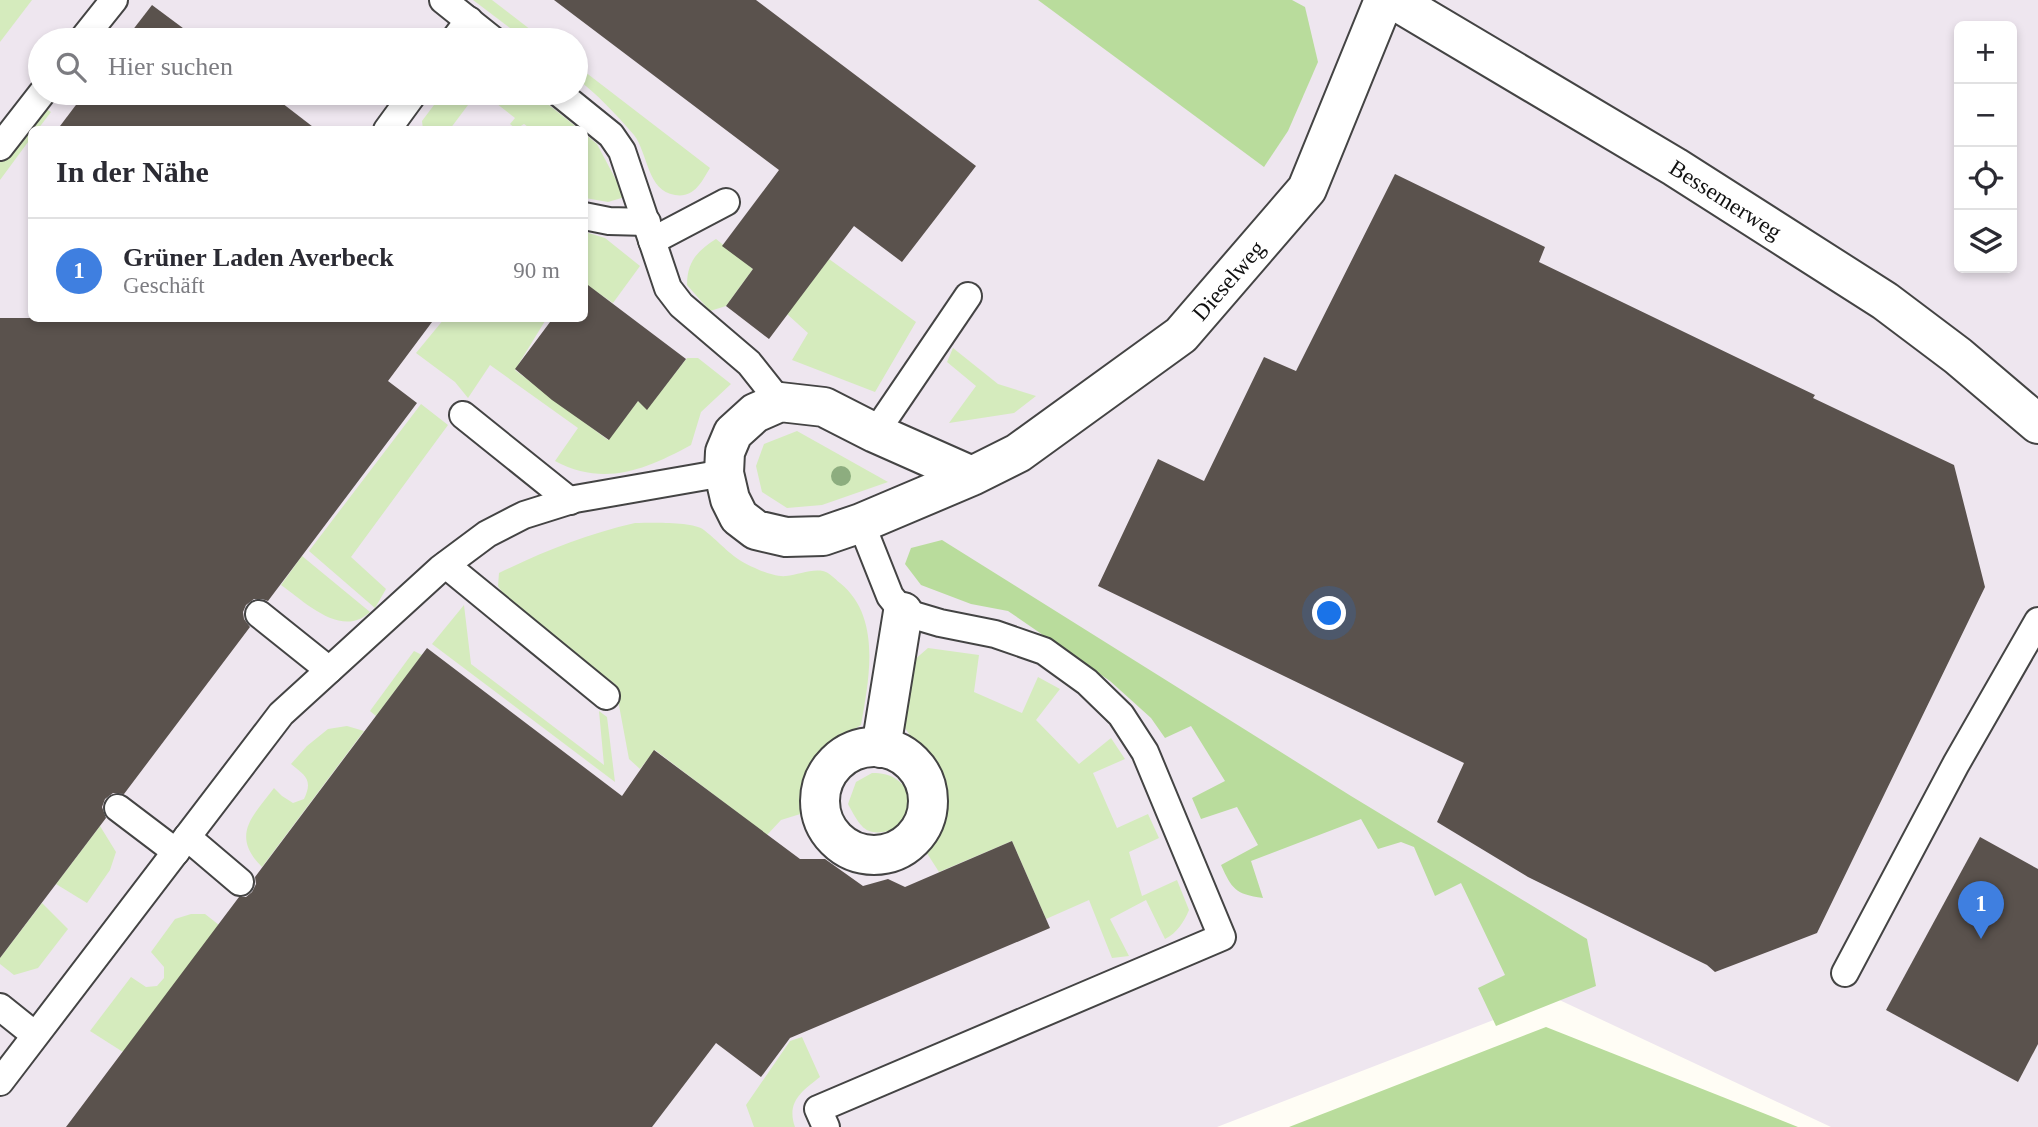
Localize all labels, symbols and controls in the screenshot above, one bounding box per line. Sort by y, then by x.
map controls [1954,21,2017,273]
button: + [1954,21,2017,84]
search box [28,28,588,105]
icon: search [52,48,90,86]
text: Hier suchen [108,52,233,81]
button: − [1954,84,2017,147]
button: locate [1954,147,2017,210]
street label: Bessemerweg [1665,154,1787,245]
text: In der Nähe [56,155,209,188]
button: layers [1954,210,2017,273]
street label: Dieselweg [1187,235,1270,325]
text: Grüner Laden Averbeck [123,243,394,272]
text: 1 [73,258,85,283]
text: 90 m [513,258,560,283]
text: Geschäft [123,273,205,298]
your location [1312,596,1346,630]
pin: 1 [1958,881,2004,939]

